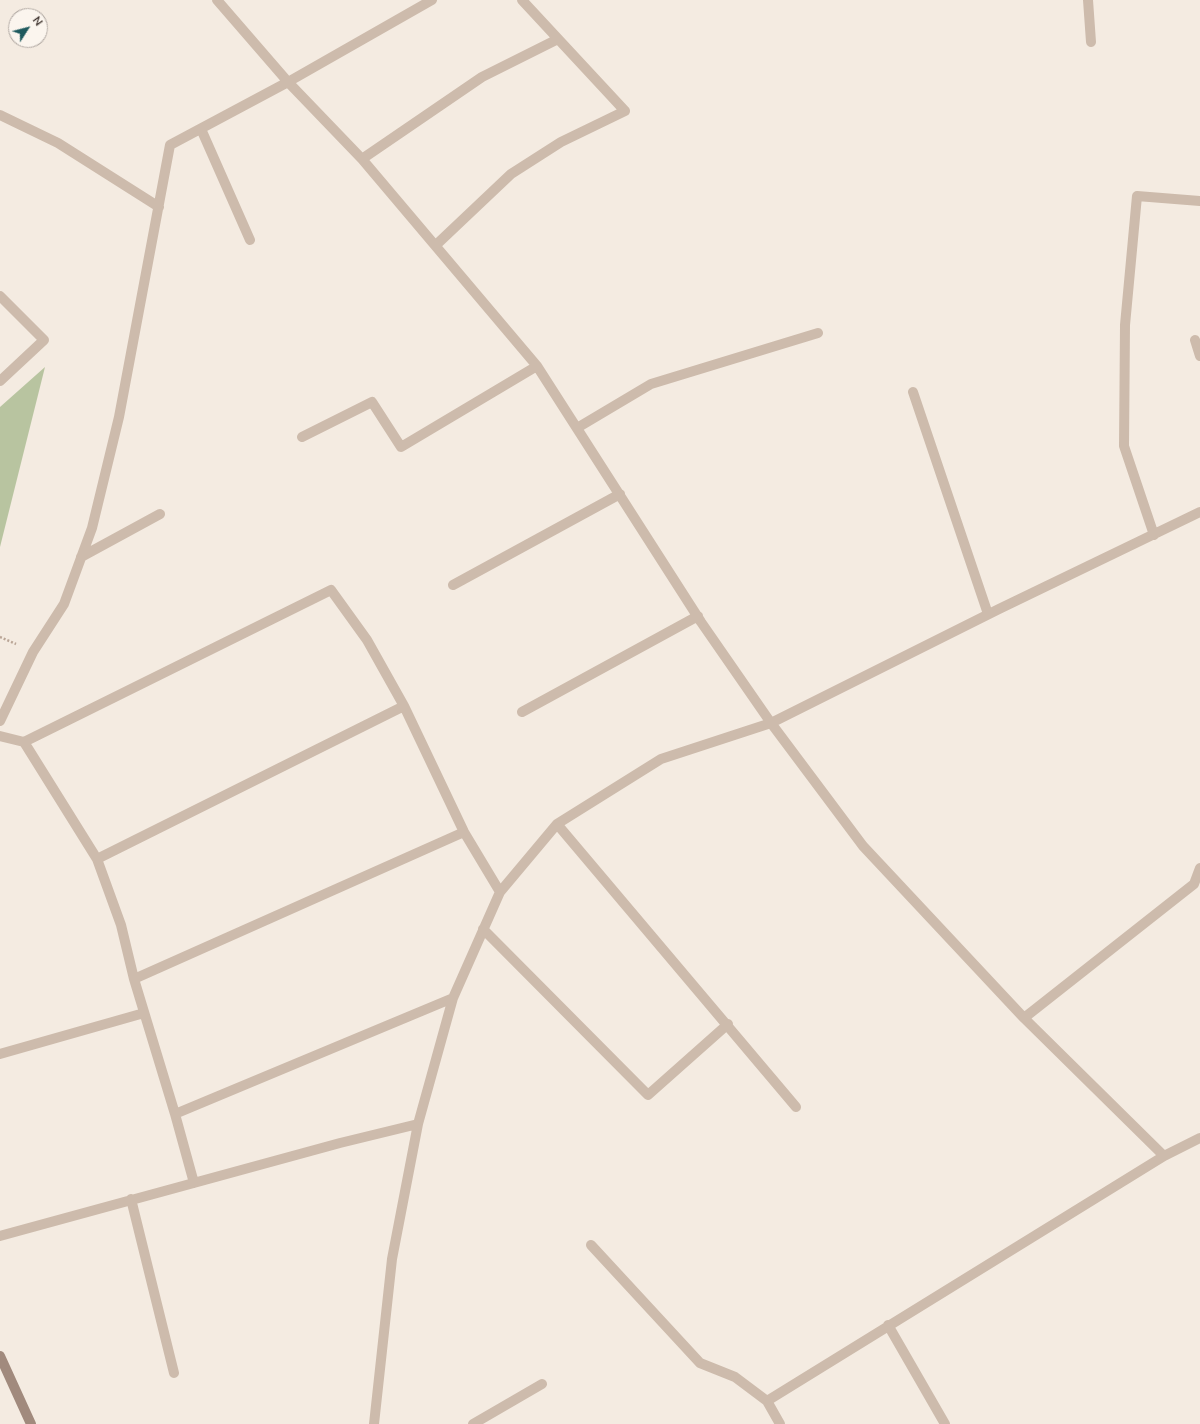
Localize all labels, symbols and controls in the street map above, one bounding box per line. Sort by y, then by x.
north arrow [8,8,48,48]
text: N [29,13,46,29]

